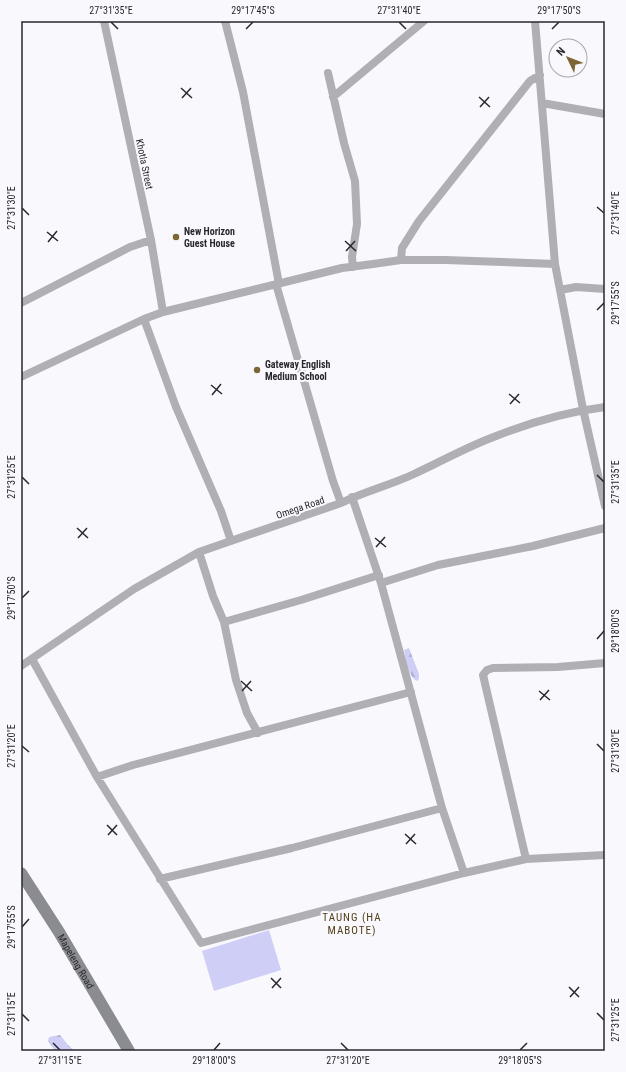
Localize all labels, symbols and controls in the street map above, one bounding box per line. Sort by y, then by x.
text: 27°31'35"E [89,5,133,16]
text: 29°17'45"S [231,5,275,16]
text: 27°31'40"E [377,5,421,16]
text: 29°17'50"S [537,5,581,16]
north arrow [548,38,588,78]
text: N [554,44,568,58]
street label: Khotla Street [134,138,155,190]
text: 27°31'30"E [6,186,17,230]
text: 27°31'40"E [610,191,621,235]
place label: New Horizon Guest House [184,226,235,249]
marker: New Horizon Guest House [171,232,181,242]
text: 29°17'55"S [610,281,621,325]
place label: Gateway English Medium School [265,359,331,382]
marker: Gateway English Medium School [252,365,262,375]
text: 27°31'25"E [6,455,17,499]
text: 27°31'35"E [610,460,621,504]
street label: Omega Road [275,494,326,521]
text: 29°17'50"S [6,576,17,620]
text: 29°18'00"S [610,609,621,653]
text: 27°31'20"E [6,724,17,768]
text: 27°31'30"E [610,729,621,773]
text: 29°17'55"S [6,905,17,949]
district label: TAUNG (HA MABOTE) [322,911,382,937]
street label: Mapeleng Road [55,932,96,991]
text: 27°31'15"E [6,992,17,1036]
text: 27°31'25"E [610,998,621,1042]
text: 27°31'15"E [38,1055,82,1066]
text: 29°18'00"S [192,1055,236,1066]
text: 27°31'20"E [326,1055,370,1066]
text: 29°18'05"S [498,1055,542,1066]

